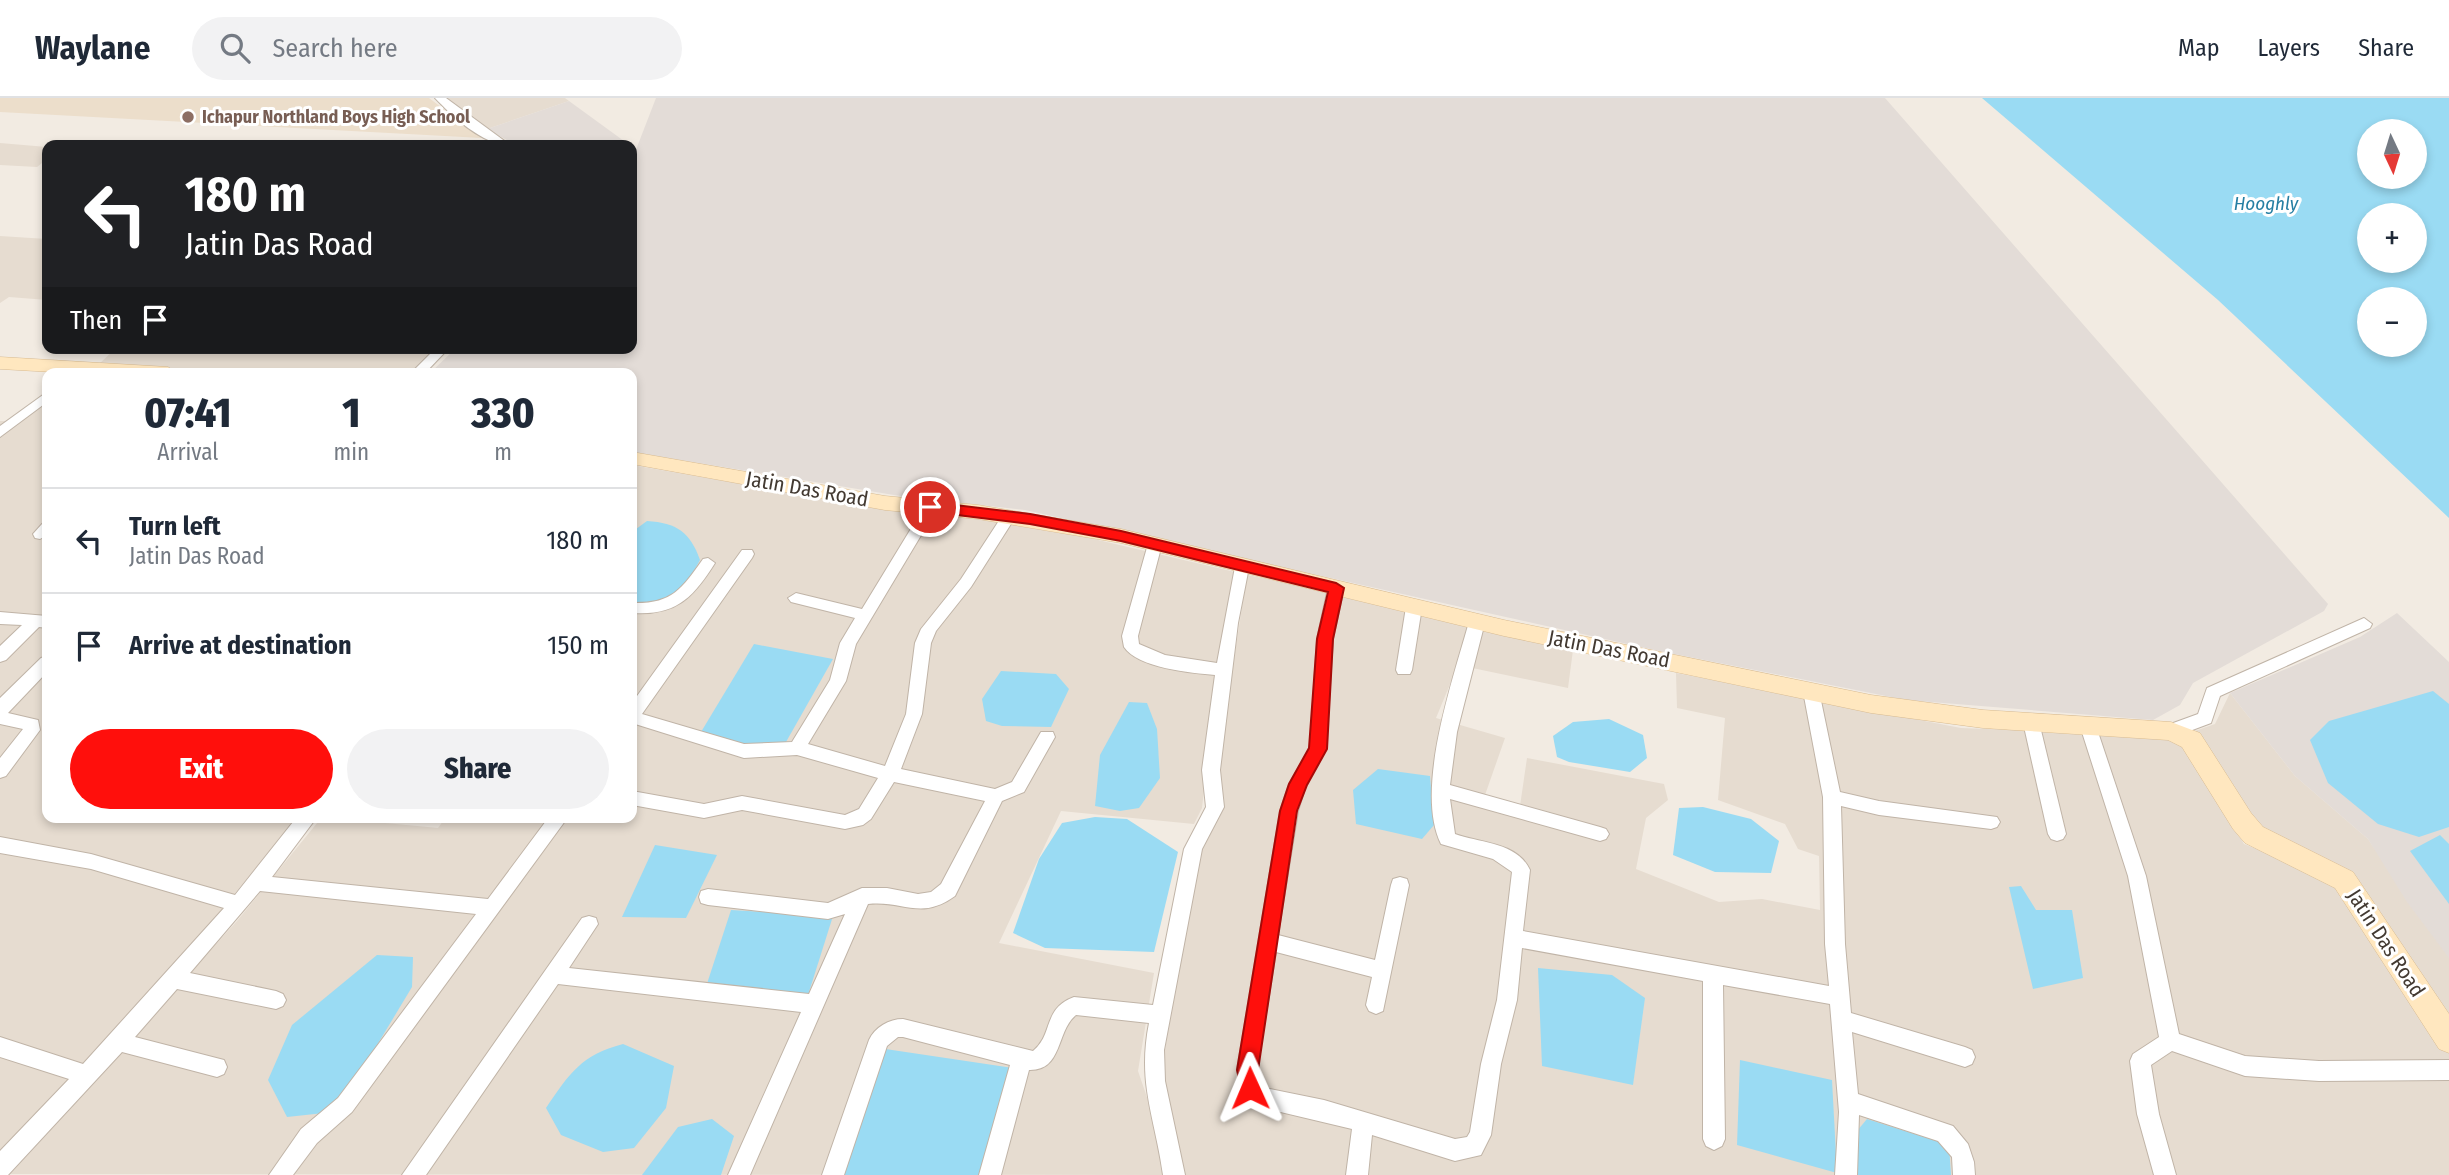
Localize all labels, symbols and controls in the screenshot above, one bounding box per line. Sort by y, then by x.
search box [192,17,682,80]
text: Waylane [35,28,150,68]
icon: search [216,29,254,67]
text: Search here [272,33,398,64]
text: Map [2178,34,2220,62]
text: Layers [2258,34,2320,62]
text: Share [2358,34,2414,62]
place label: Ichapur Northland Boys High School [202,106,470,128]
marker: Ichapur Northland Boys High School [180,109,196,125]
north arrow [2357,119,2427,189]
map controls [2357,119,2427,357]
text: 180 m [185,165,306,224]
icon: left [70,168,161,259]
water label: Hooghly [2234,192,2299,215]
button: + [2357,203,2427,273]
text: Jatin Das Road [185,225,374,263]
button: − [2357,287,2427,357]
icon: arrive [136,301,174,339]
text: Then [70,305,122,336]
text: 07:41 [144,388,232,438]
text: 1 [342,388,361,438]
text: 330 [471,388,535,438]
text: Arrival [157,438,218,466]
text: min [334,438,369,466]
text: m [494,438,512,466]
street label: Jatin Das Road [744,465,870,513]
pin [900,477,960,537]
icon: arrive [911,488,949,526]
text: Turn left [129,511,221,542]
icon: left [70,522,108,560]
text: 180 m [546,525,609,556]
text: Jatin Das Road [129,542,265,570]
street label: Jatin Das Road [1546,624,1672,674]
icon: arrive [70,627,108,665]
text: Arrive at destination [129,630,352,661]
text: 150 m [547,630,609,661]
button: Exit [70,729,333,809]
button: Share [347,729,609,809]
street label: Jatin Das Road [2341,884,2431,1002]
position arrow [1213,1051,1287,1125]

